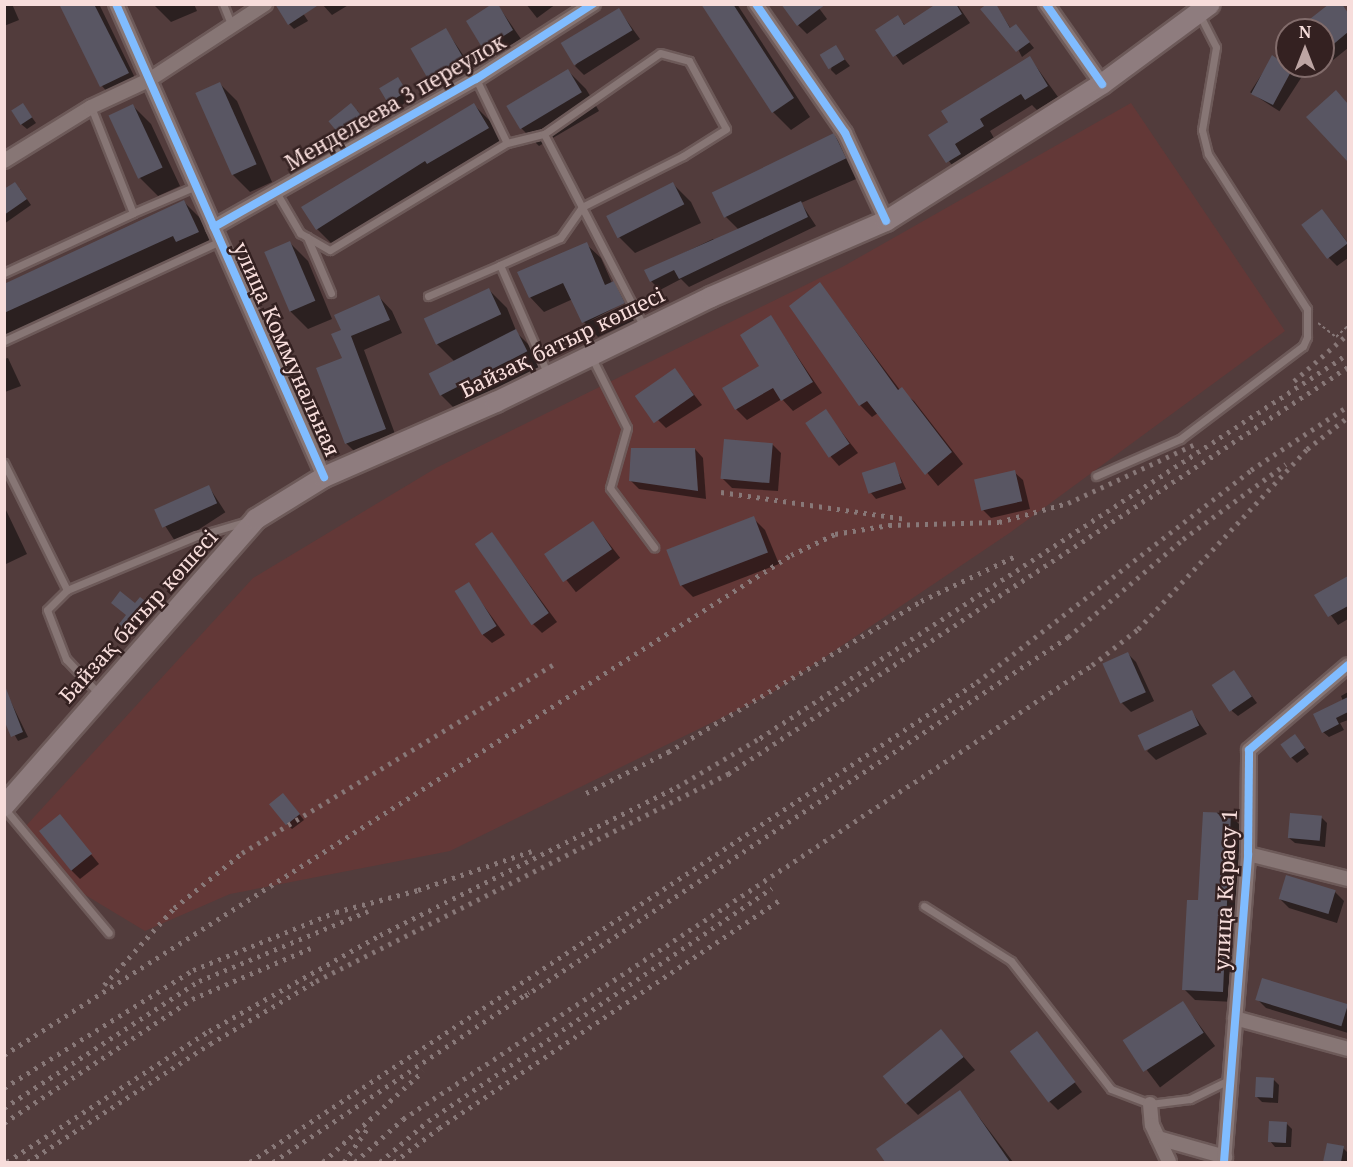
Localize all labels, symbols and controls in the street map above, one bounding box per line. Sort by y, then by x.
north arrow [1275,18,1335,78]
text: N [1299,21,1311,43]
street label: Менделеева 3 переулок [280,29,510,175]
street label: улица Коммунальная [228,238,346,460]
street label: Байзақ батыр көшесі [455,281,669,403]
street label: Байзақ батыр көшесі [53,524,223,708]
street label: улица Карасу 1 [1208,809,1242,971]

